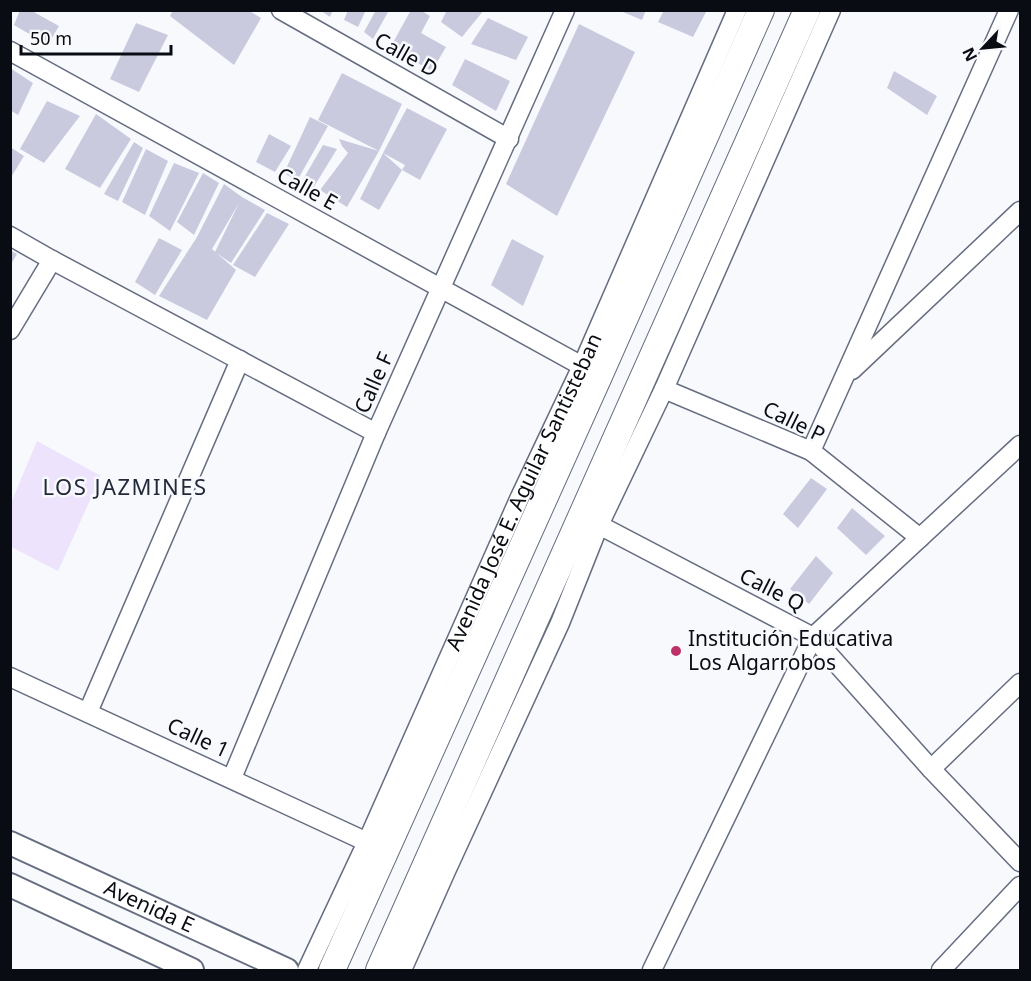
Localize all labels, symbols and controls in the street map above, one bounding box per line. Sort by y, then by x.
scale bar [21,18,171,56]
north arrow [953,18,1013,78]
street label: Calle D [370,25,443,83]
text: 50 m [30,26,72,50]
text: N [957,44,982,65]
street label: Calle E [272,160,343,216]
street label: Avenida José E. Aguilar Santisteban [439,329,608,655]
street label: Calle F [347,348,399,418]
street label: Calle P [759,394,830,448]
district label: LOS JAZMINES [42,471,208,501]
street label: Calle Q [735,561,810,617]
place label: Institución Educativa Los Algarrobos [688,624,893,676]
marker: Institución Educativa Los Algarrobos [669,644,683,658]
street label: Calle 1 [163,711,234,764]
street label: Avenida E [100,873,199,939]

